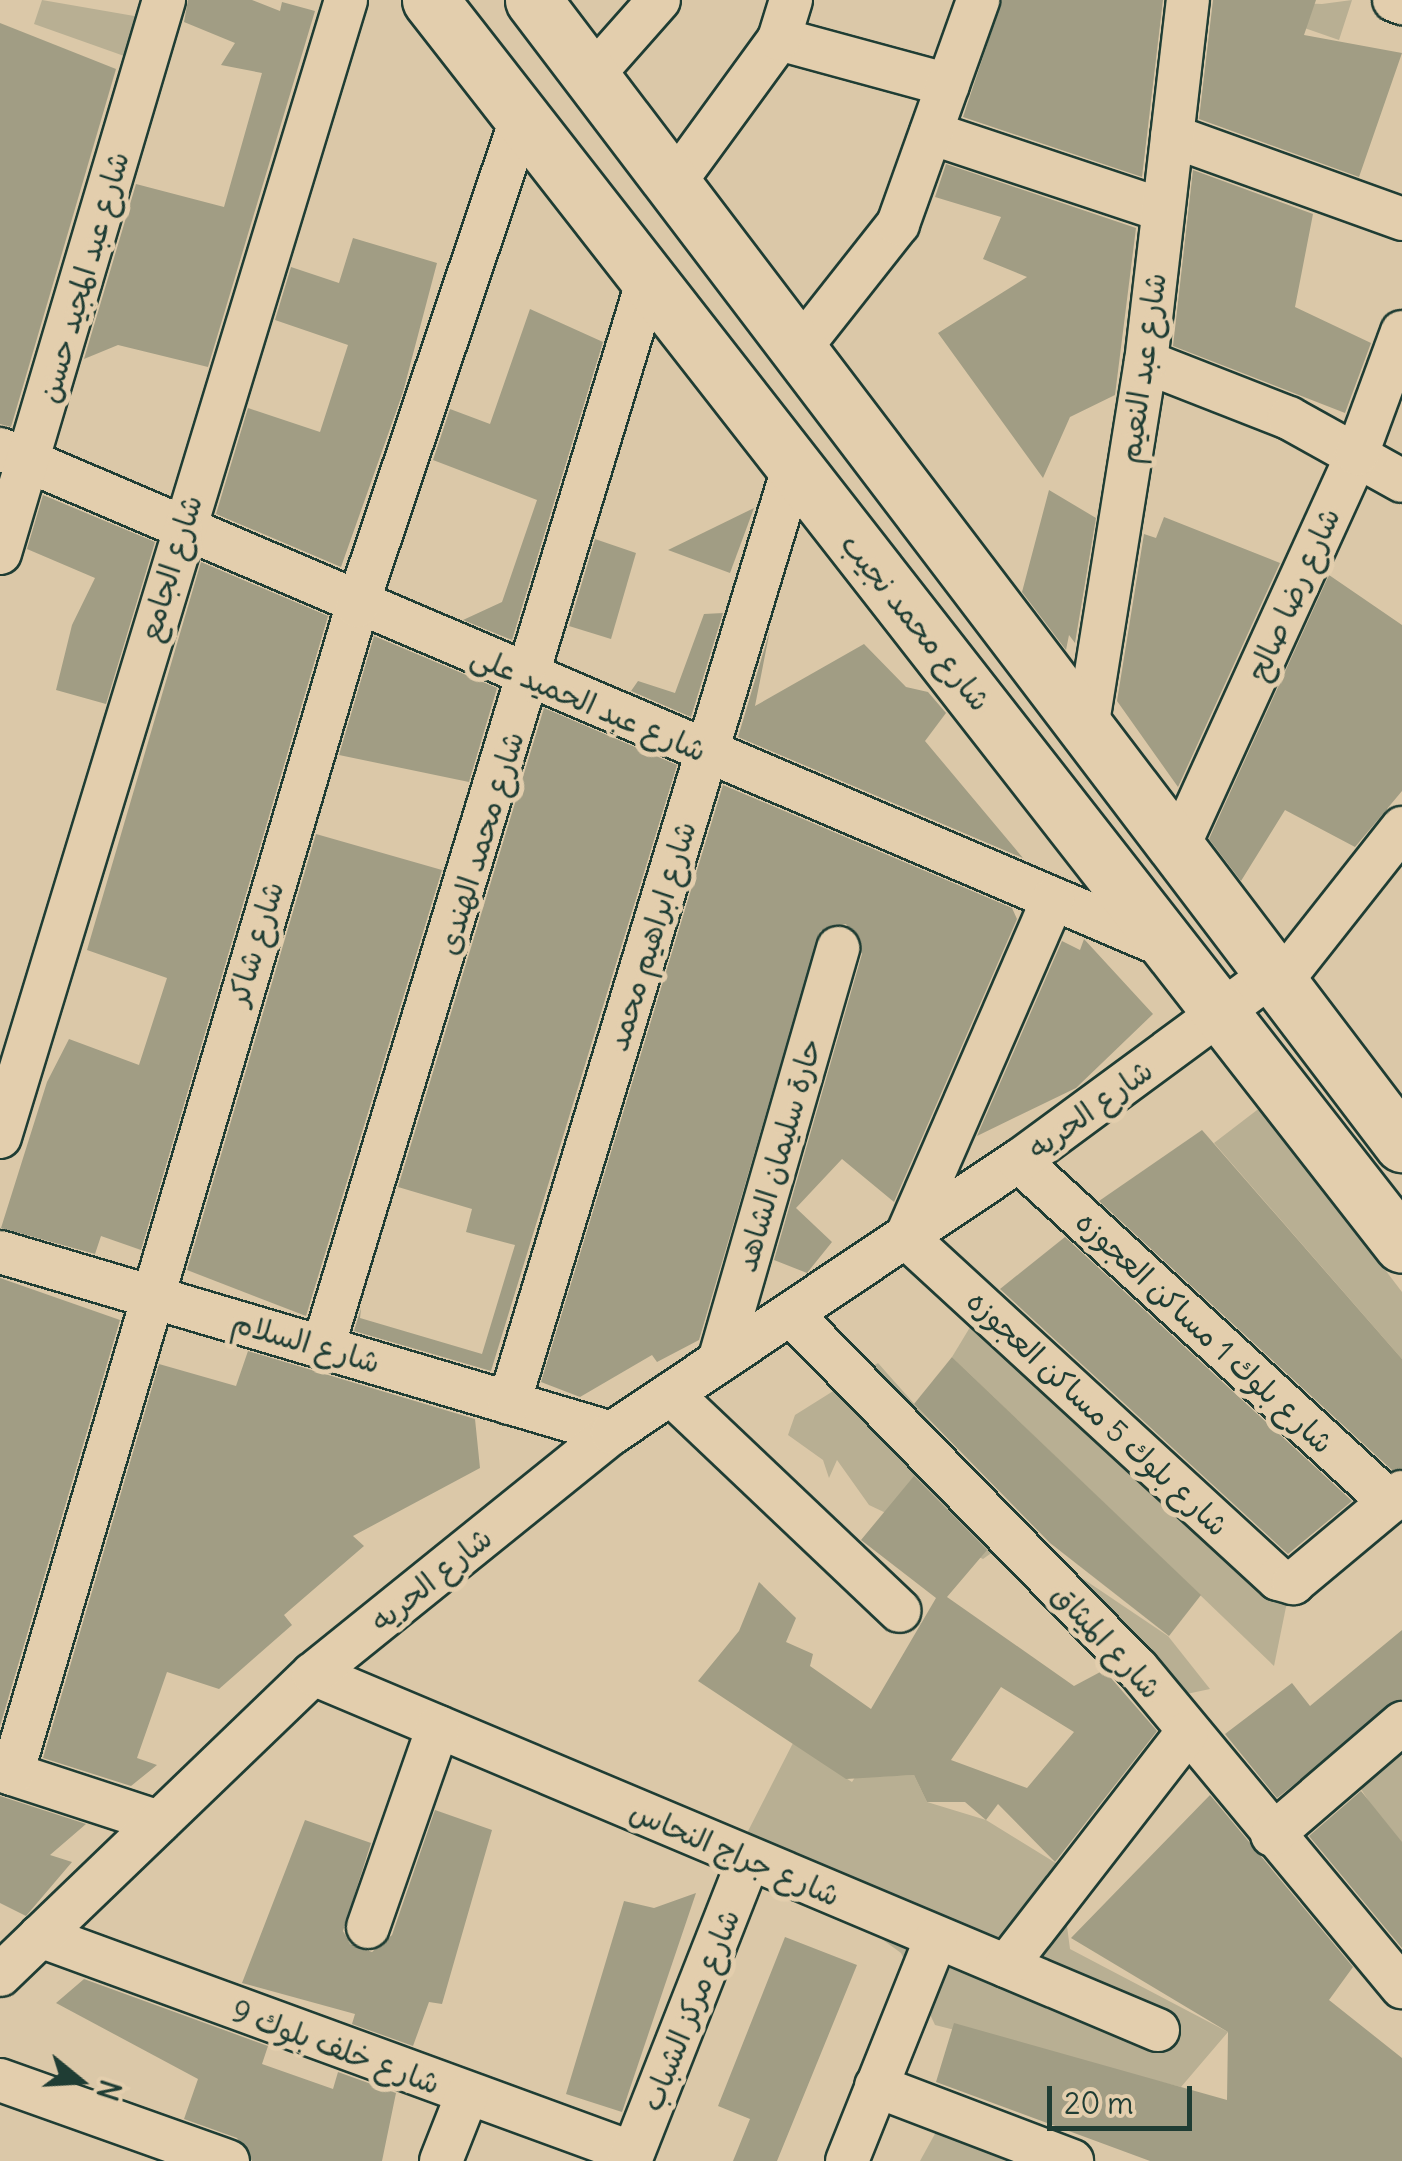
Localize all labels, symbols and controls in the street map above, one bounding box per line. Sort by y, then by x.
street label: شارع عبد المجيد حسن [30,147,136,407]
street label: شارع عبد النعيم [1111,270,1173,466]
street label: شارع الجامع [131,491,209,645]
street label: شارع رضا صالح [1239,502,1347,686]
street label: شارع محمد نجيب [834,526,998,718]
street label: شارع عبد الحميد على [466,637,712,769]
street label: شارع محمد الهندى [429,727,531,959]
street label: شارع ابراهيم محمد [599,817,703,1055]
street label: شارع شاكر [219,877,291,1009]
street label: حارة سليمان الشاهد [727,1034,829,1276]
street label: شارع الحريه [1021,1052,1159,1166]
street label: شارع بلوك 1 مساكن العجوزه [1069,1203,1341,1461]
street label: شارع بلوك 5 مساكن العجوزه [960,1282,1236,1544]
street label: شارع السلام [228,1304,384,1380]
street label: شارع الحريه [363,1519,499,1639]
street label: شارع الميثاق [1045,1576,1169,1706]
street label: شارع جراج النحاس [625,1793,845,1913]
street label: شارع مركز الشباب [633,1904,747,2116]
street label: شارع خلف بلوك 9 [227,1993,445,2101]
north arrow [30,2031,130,2131]
scale bar [1052,2066,1197,2128]
text: N [88,2075,129,2105]
text: 20 m [1064,2084,1134,2122]

